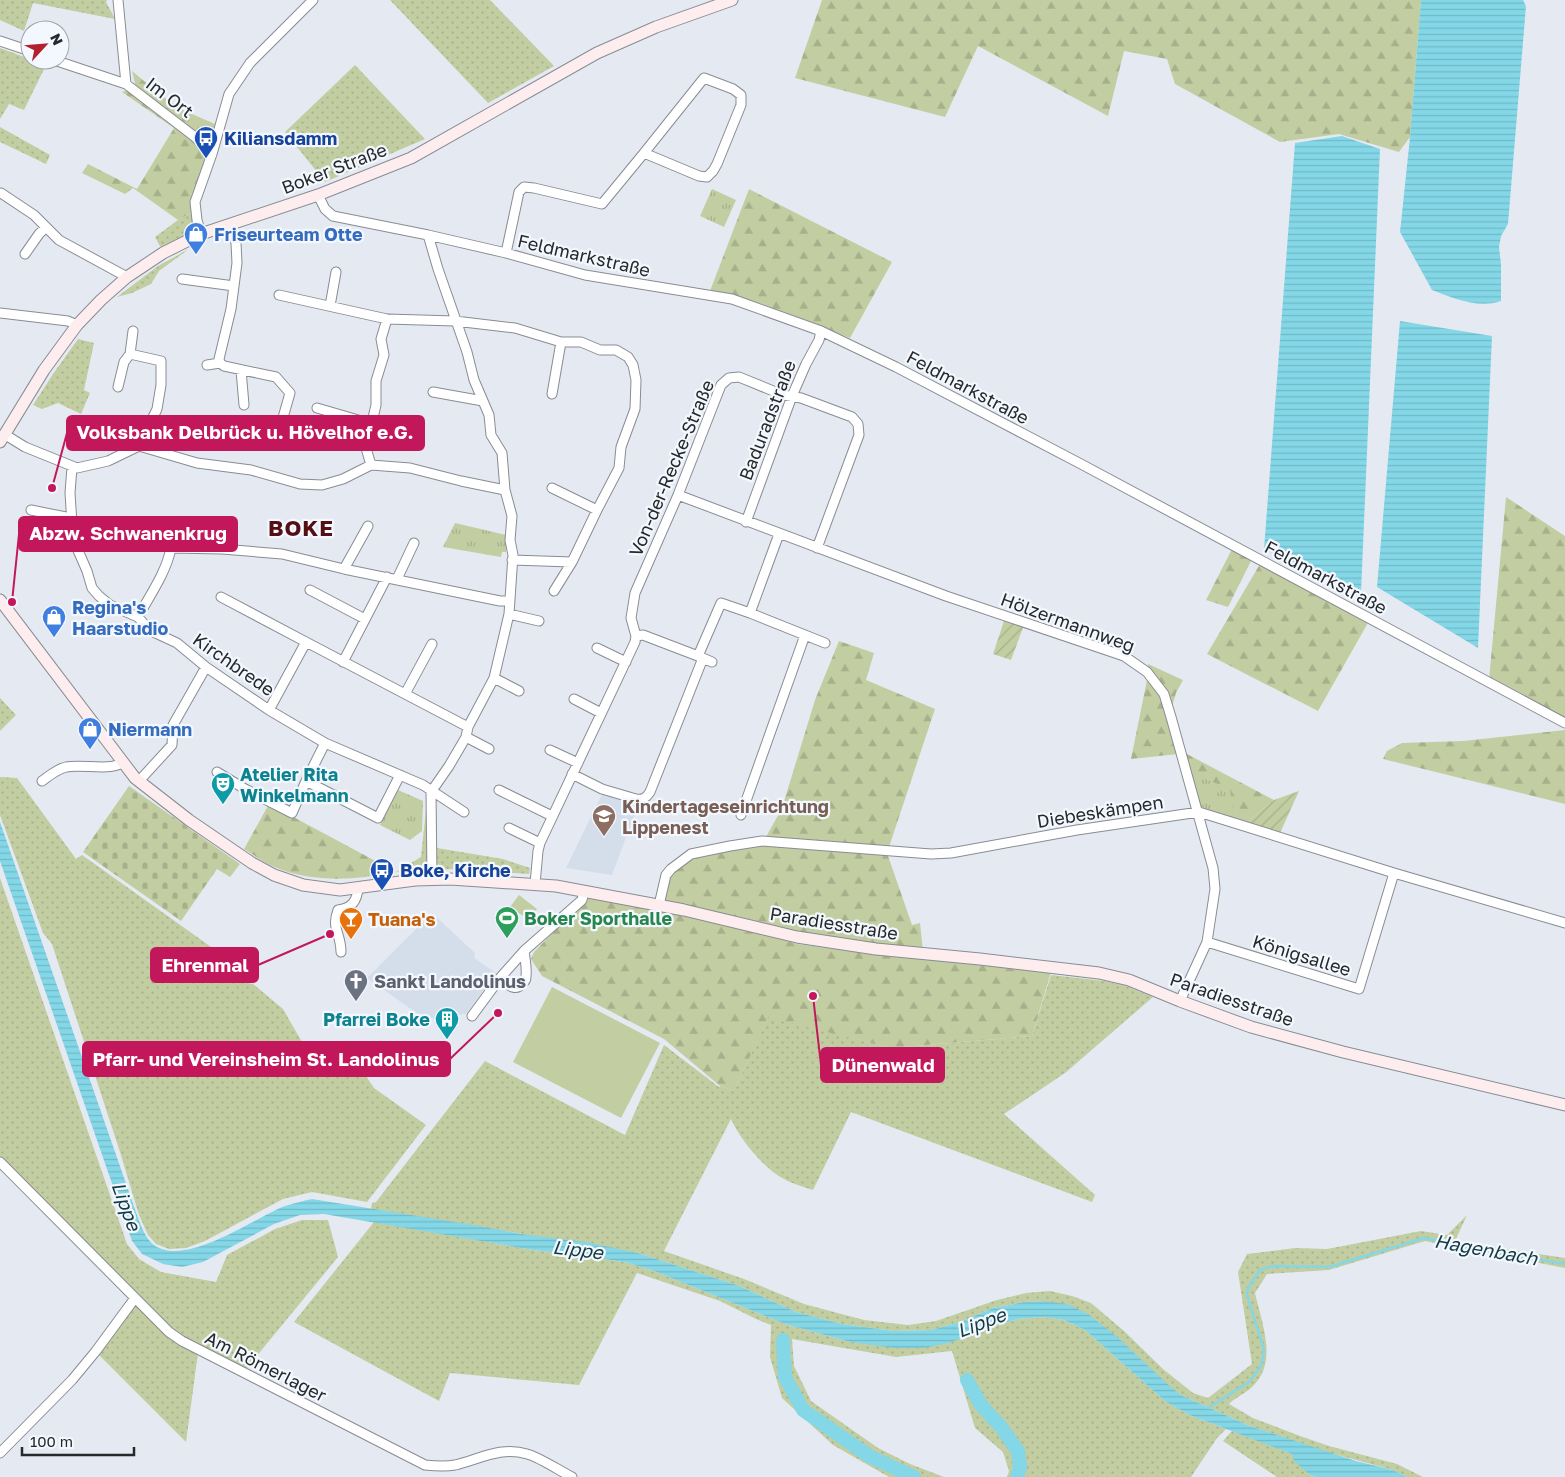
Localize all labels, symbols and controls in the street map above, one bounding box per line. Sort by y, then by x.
north arrow [20,20,70,70]
text: N [47,31,67,48]
street label: Im Ort [142,72,198,122]
bus stop icon: Kiliansdamm [193,125,219,159]
place label: Kiliansdamm [224,127,337,149]
street label: Boker Straße [278,138,390,198]
shop icon: Friseurteam Otte [183,221,209,255]
place label: Friseurteam Otte [214,223,363,245]
street label: Feldmarkstraße [515,229,653,281]
street label: Feldmarkstraße [903,345,1033,429]
street label: Baduradstraße [734,357,800,483]
street label: Von-der-Recke-Straße [624,376,718,560]
callout: Volksbank Delbrück u. Hövelhof e.G. [67,416,424,450]
text: Volksbank Delbrück u. Hövelhof e.G. [77,420,413,443]
district label: BOKE [268,514,334,541]
callout: Abzw. Schwanenkrug [19,517,237,551]
text: Abzw. Schwanenkrug [29,521,227,544]
street label: Feldmarkstraße [1261,535,1391,619]
street label: Hölzermannweg [998,588,1138,656]
place label: Regina's Haarstudio [72,596,168,639]
shop icon: Regina's Haarstudio [41,604,67,638]
street label: Kirchbrede [189,628,279,700]
shop icon: Niermann [77,716,103,750]
place label: Niermann [108,718,192,740]
place label: Atelier Rita Winkelmann [240,763,349,806]
theatre icon: Atelier Rita Winkelmann [210,771,236,805]
street label: Diebeskämpen [1035,790,1165,832]
place label: Kindertageseinrichtung Lippenest [622,795,829,838]
school or university icon: Kindertageseinrichtung Lippenest [591,803,617,837]
bus stop icon: Boke, Kirche [369,857,395,891]
place label: Boke, Kirche [400,859,511,881]
street label: Paradiesstraße [768,902,900,944]
sports icon: Boker Sporthalle [494,905,520,939]
bar icon: Tuana's [338,906,364,940]
place label: Boker Sporthalle [524,907,673,929]
place label: Tuana's [368,908,436,930]
street label: Königsallee [1250,930,1354,980]
callout: Ehrenmal [151,948,258,982]
text: Ehrenmal [161,953,249,976]
church icon: Sankt Landolinus [343,968,369,1002]
street label: Paradiesstraße [1167,968,1297,1030]
place label: Sankt Landolinus [374,970,526,992]
building icon: Pfarrei Boke [434,1006,460,1040]
place label: Pfarrei Boke [323,1008,430,1030]
callout: Pfarr- und Vereinsheim St. Landolinus [83,1042,450,1076]
text: Pfarr- und Vereinsheim St. Landolinus [92,1047,440,1070]
callout: Dünenwald [821,1048,944,1082]
text: Dünenwald [831,1053,935,1076]
water label: Lippe [108,1178,147,1235]
water label: Hagenbach [1433,1229,1541,1270]
water label: Lippe [552,1235,606,1264]
water label: Lippe [953,1302,1010,1342]
street label: Am Römerlager [202,1326,330,1406]
scale bar [22,1424,135,1456]
text: 100 m [30,1432,73,1450]

